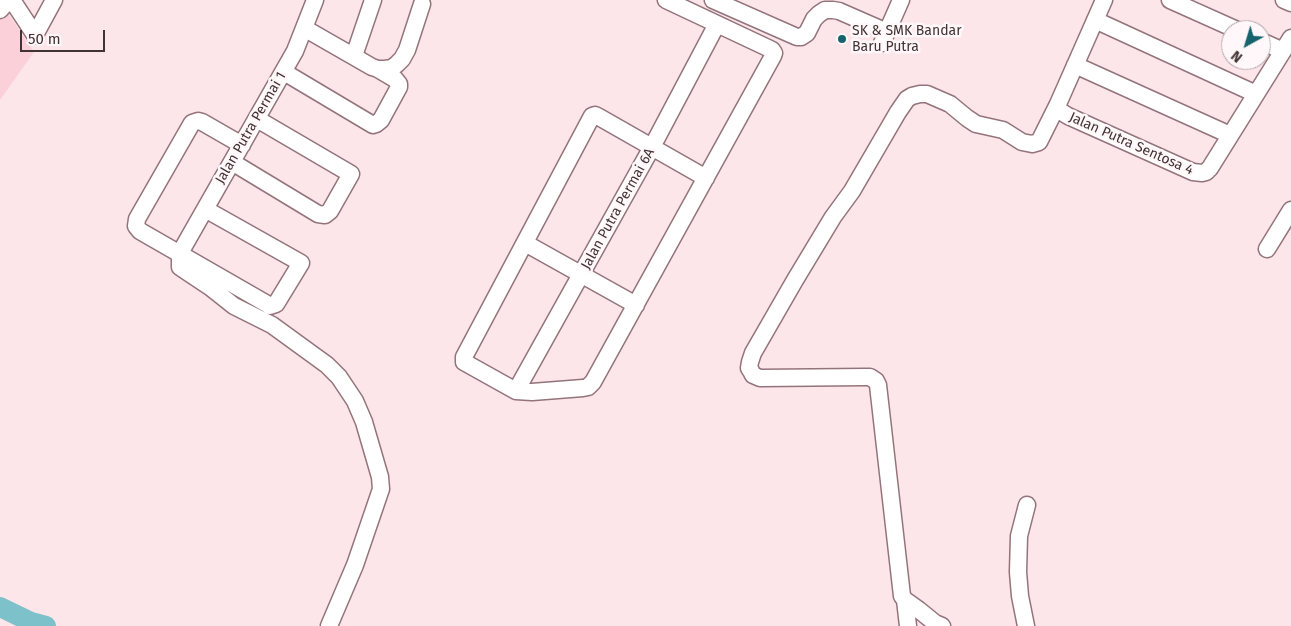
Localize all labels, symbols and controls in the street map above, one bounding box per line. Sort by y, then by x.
scale bar [22,20,108,52]
north arrow [1221,20,1271,70]
place label: SK & SMK Bandar Baru Putra [852,23,962,56]
text: 50 m [28,30,61,48]
marker: SK & SMK Bandar Baru Putra [836,33,848,45]
text: N [1228,47,1246,66]
street label: Jalan Putra Permai 1 [212,69,290,187]
street label: Jalan Putra Sentosa 4 [1066,109,1196,179]
street label: Jalan Putra Permai 6A [578,145,658,273]

